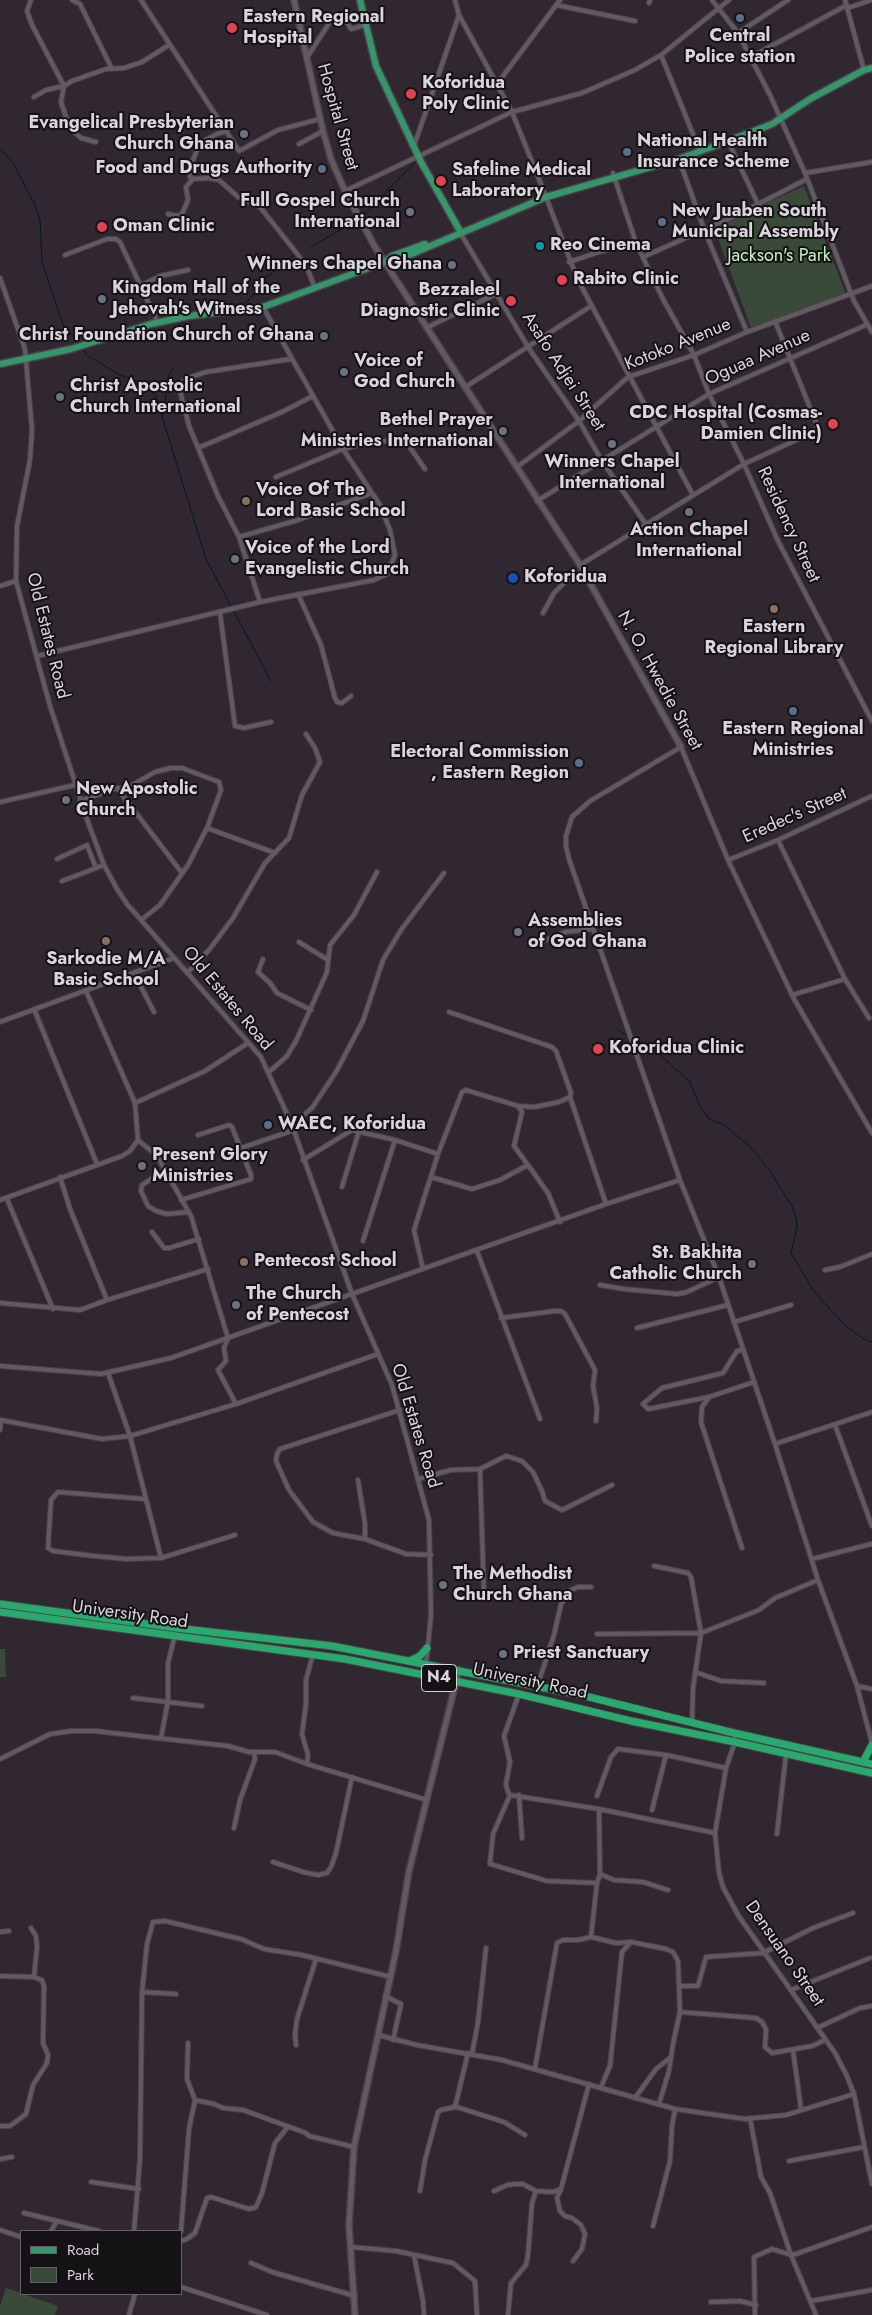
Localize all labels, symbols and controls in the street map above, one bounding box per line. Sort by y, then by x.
place label: Eastern Regional Hospital [243,7,384,50]
marker: Central Police station [734,12,746,24]
marker: Eastern Regional Hospital [225,21,239,35]
place label: Central Police station [684,26,796,68]
street label: Hospital Street [311,61,363,173]
place label: Koforidua Poly Clinic [422,73,510,116]
marker: Koforidua Poly Clinic [404,87,418,101]
place label: Evangelical Presbyterian Church Ghana [28,113,234,156]
marker: Evangelical Presbyterian Church Ghana [238,128,250,140]
place label: National Health Insurance Scheme [637,131,789,173]
marker: National Health Insurance Scheme [621,146,633,158]
place label: Food and Drugs Authority [95,158,312,180]
place label: Safeline Medical Laboratory [452,160,591,202]
marker: Food and Drugs Authority [316,163,328,175]
marker: Safeline Medical Laboratory [434,174,448,188]
place label: Full Gospel Church International [240,191,400,233]
place label: New Juaben South Municipal Assembly [672,201,839,243]
marker: Full Gospel Church International [404,206,416,218]
place label: Oman Clinic [113,216,215,238]
marker: New Juaben South Municipal Assembly [656,216,668,228]
marker: Oman Clinic [95,220,109,234]
place label: Reo Cinema [550,235,651,257]
marker: Reo Cinema [534,240,546,252]
park label: Jackson's Park [727,246,831,268]
place label: Winners Chapel Ghana [247,254,442,276]
marker: Winners Chapel Ghana [446,259,458,271]
place label: Rabito Clinic [573,269,679,291]
marker: Rabito Clinic [555,273,569,287]
place label: Kingdom Hall of the Jehovah's Witness [112,278,280,320]
place label: Bezzaleel Diagnostic Clinic [360,280,500,322]
marker: Kingdom Hall of the Jehovah's Witness [96,293,108,305]
marker: Bezzaleel Diagnostic Clinic [504,294,518,308]
street label: Asafo Adjei Street [517,309,609,435]
street label: Kotoko Avenue [622,314,734,376]
place label: Christ Foundation Church of Ghana [19,325,314,347]
street label: Oguaa Avenue [702,325,814,391]
marker: Christ Foundation Church of Ghana [318,330,330,342]
place label: Voice of God Church [354,351,455,394]
marker: Voice of God Church [338,366,350,378]
place label: Christ Apostolic Church International [70,376,241,418]
marker: Christ Apostolic Church International [54,391,66,403]
place label: CDC Hospital (Cosmas- Damien Clinic) [629,403,822,446]
place label: Bethel Prayer Ministries International [301,410,493,452]
marker: CDC Hospital (Cosmas- Damien Clinic) [826,417,840,431]
marker: Bethel Prayer Ministries International [497,425,509,437]
marker: Winners Chapel International [606,438,618,450]
place label: Winners Chapel International [545,452,679,494]
street label: Residency Street [752,464,824,586]
place label: Voice Of The Lord Basic School [256,480,406,522]
marker: Voice Of The Lord Basic School [240,495,252,507]
marker: Action Chapel International [683,506,695,518]
place label: Action Chapel International [630,520,748,562]
place label: Voice of the Lord Evangelistic Church [245,538,409,580]
marker: Voice of the Lord Evangelistic Church [229,553,241,565]
place label: Koforidua [524,567,607,589]
street label: Old Estates Road [21,571,73,701]
marker: Koforidua [506,571,520,585]
marker: Eastern Regional Library [768,603,780,615]
street label: N. O. Hwedie Street [612,608,706,754]
place label: Eastern Regional Library [705,617,843,660]
marker: Eastern Regional Ministries [787,705,799,717]
place label: Eastern Regional Ministries [722,719,864,762]
place label: Electoral Commission , Eastern Region [390,742,569,784]
marker: Electoral Commission , Eastern Region [573,757,585,769]
place label: New Apostolic Church [76,779,198,822]
street label: Eredec's Street [740,783,850,849]
marker: New Apostolic Church [60,794,72,806]
place label: Assemblies of God Ghana [528,911,647,954]
marker: Assemblies of God Ghana [512,926,524,938]
marker: Sarkodie M/A Basic School [100,935,112,947]
street label: Old Estates Road [177,943,277,1055]
place label: Sarkodie M/A Basic School [46,949,166,992]
place label: Koforidua Clinic [609,1038,744,1060]
marker: Koforidua Clinic [591,1042,605,1056]
place label: WAEC, Koforidua [278,1114,426,1136]
marker: WAEC, Koforidua [262,1119,274,1131]
place label: Present Glory Ministries [152,1145,268,1188]
marker: Present Glory Ministries [136,1160,148,1172]
place label: St. Bakhita Catholic Church [610,1243,742,1286]
place label: Pentecost School [254,1251,397,1273]
marker: Pentecost School [238,1256,250,1268]
marker: St. Bakhita Catholic Church [746,1258,758,1270]
place label: The Church of Pentecost [246,1284,349,1326]
marker: The Church of Pentecost [230,1299,242,1311]
street label: Old Estates Road [386,1361,444,1491]
place label: The Methodist Church Ghana [453,1564,573,1606]
marker: The Methodist Church Ghana [437,1579,449,1591]
street label: University Road [71,1596,189,1634]
place label: Priest Sanctuary [513,1643,649,1665]
marker: Priest Sanctuary [497,1648,509,1660]
street label: University Road [471,1659,589,1705]
road number: N4 [422,1665,456,1692]
street label: Densuano Street [740,1897,828,2011]
legend [20,2230,182,2295]
text: Road [67,2239,99,2261]
text: Park [67,2264,94,2286]

